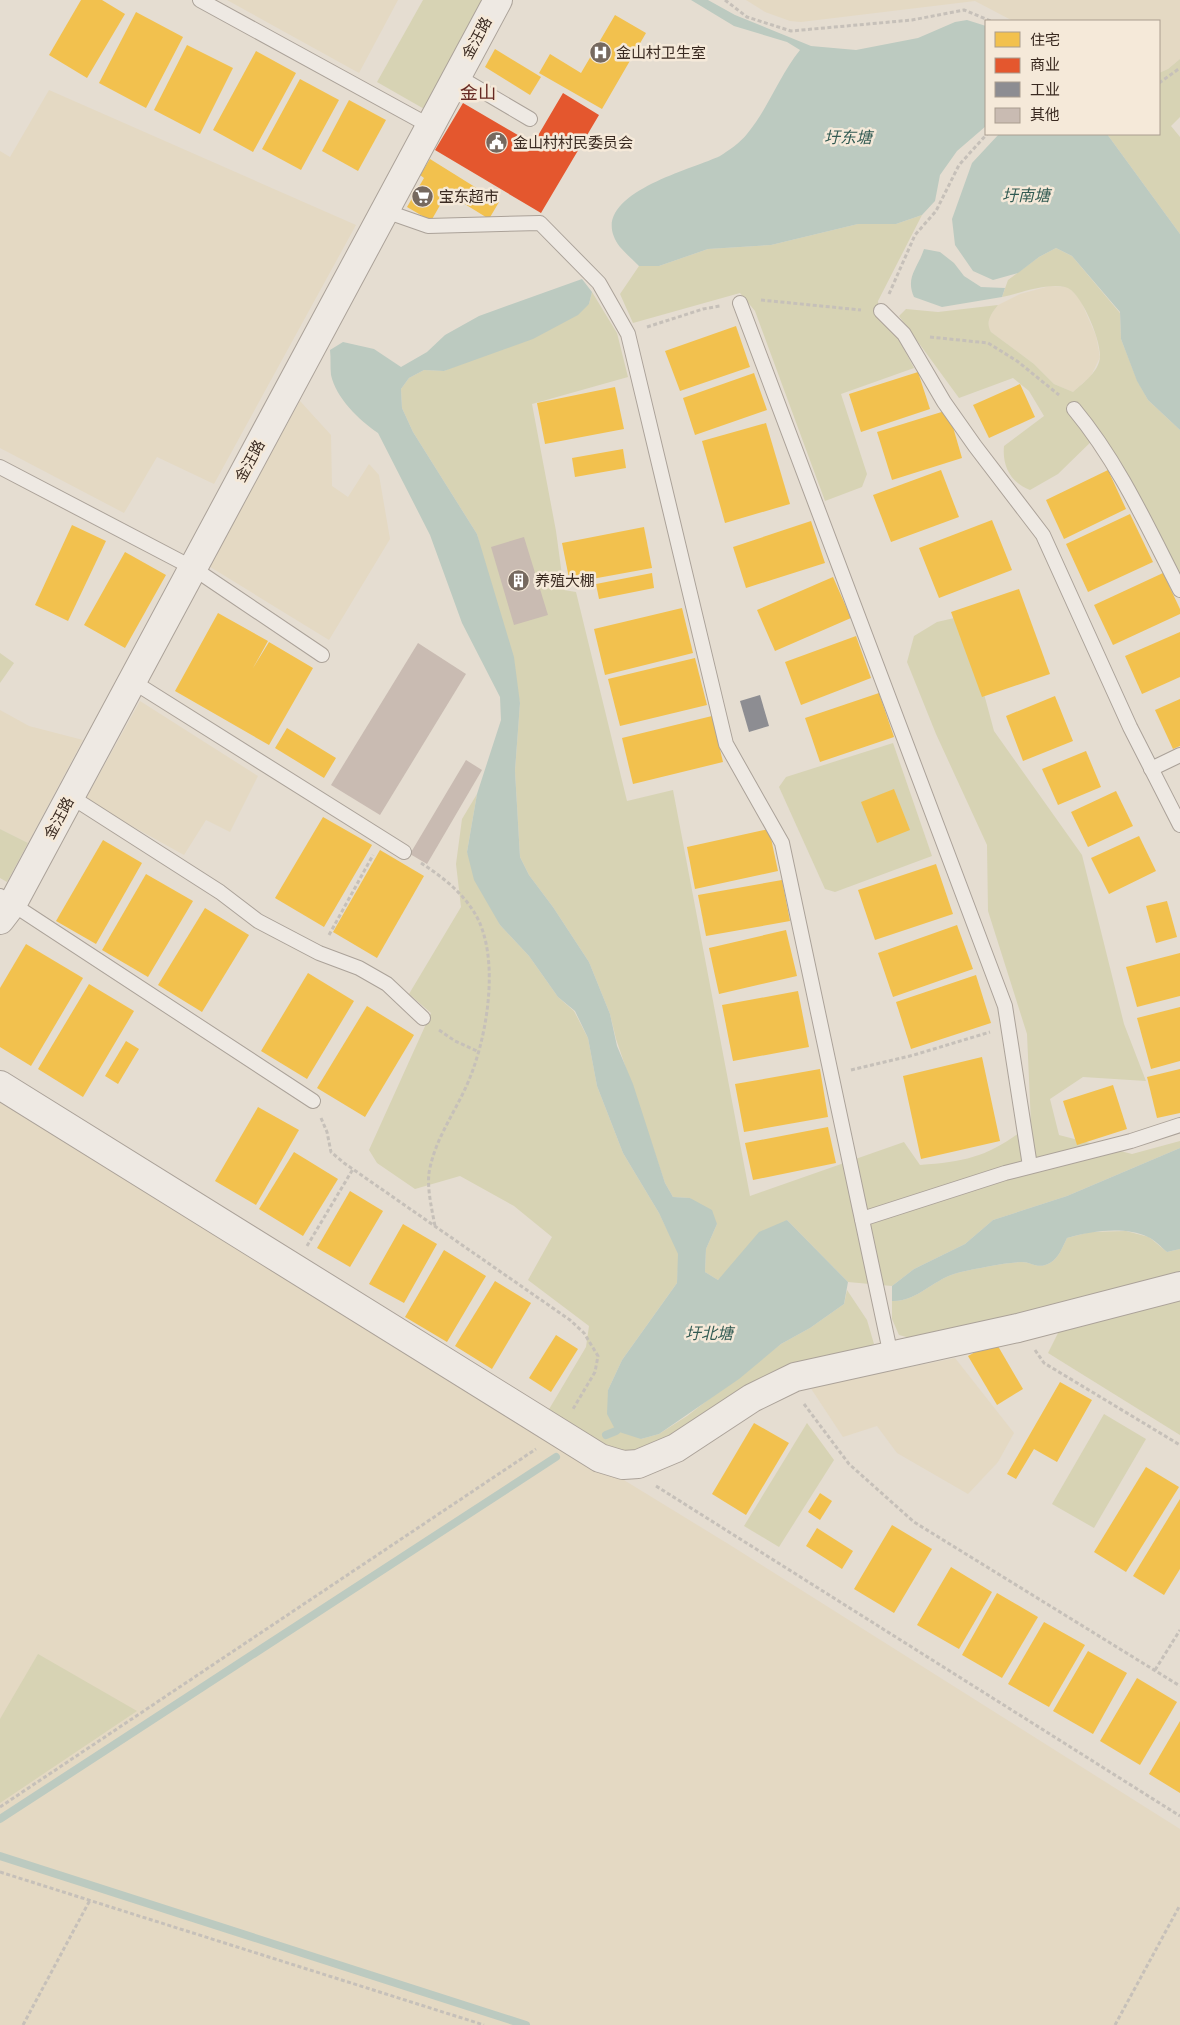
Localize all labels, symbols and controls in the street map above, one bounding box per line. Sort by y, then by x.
street label: 金汪路 [459,14,495,62]
legend [985,20,1160,135]
text: 住宅 [1030,32,1060,48]
hospital icon: 金山村卫生室 [588,41,612,65]
place label: 金山村卫生室 [616,44,706,61]
text: 商业 [1030,57,1060,73]
text: 工业 [1030,82,1060,98]
district label: 金山 [460,83,496,103]
text: 其他 [1030,107,1060,123]
water label: 圩东塘 [824,129,875,146]
public building icon: 金山村村民委员会 [485,131,509,155]
place label: 金山村村民委员会 [513,134,633,151]
supermarket icon: 宝东超市 [411,185,435,209]
water label: 圩南塘 [1002,187,1053,204]
place label: 宝东超市 [439,189,499,205]
street label: 金汪路 [232,437,268,485]
building icon: 养殖大棚 [507,569,531,593]
place label: 养殖大棚 [535,572,595,589]
street label: 金汪路 [41,794,77,842]
water label: 圩北塘 [685,1325,736,1342]

